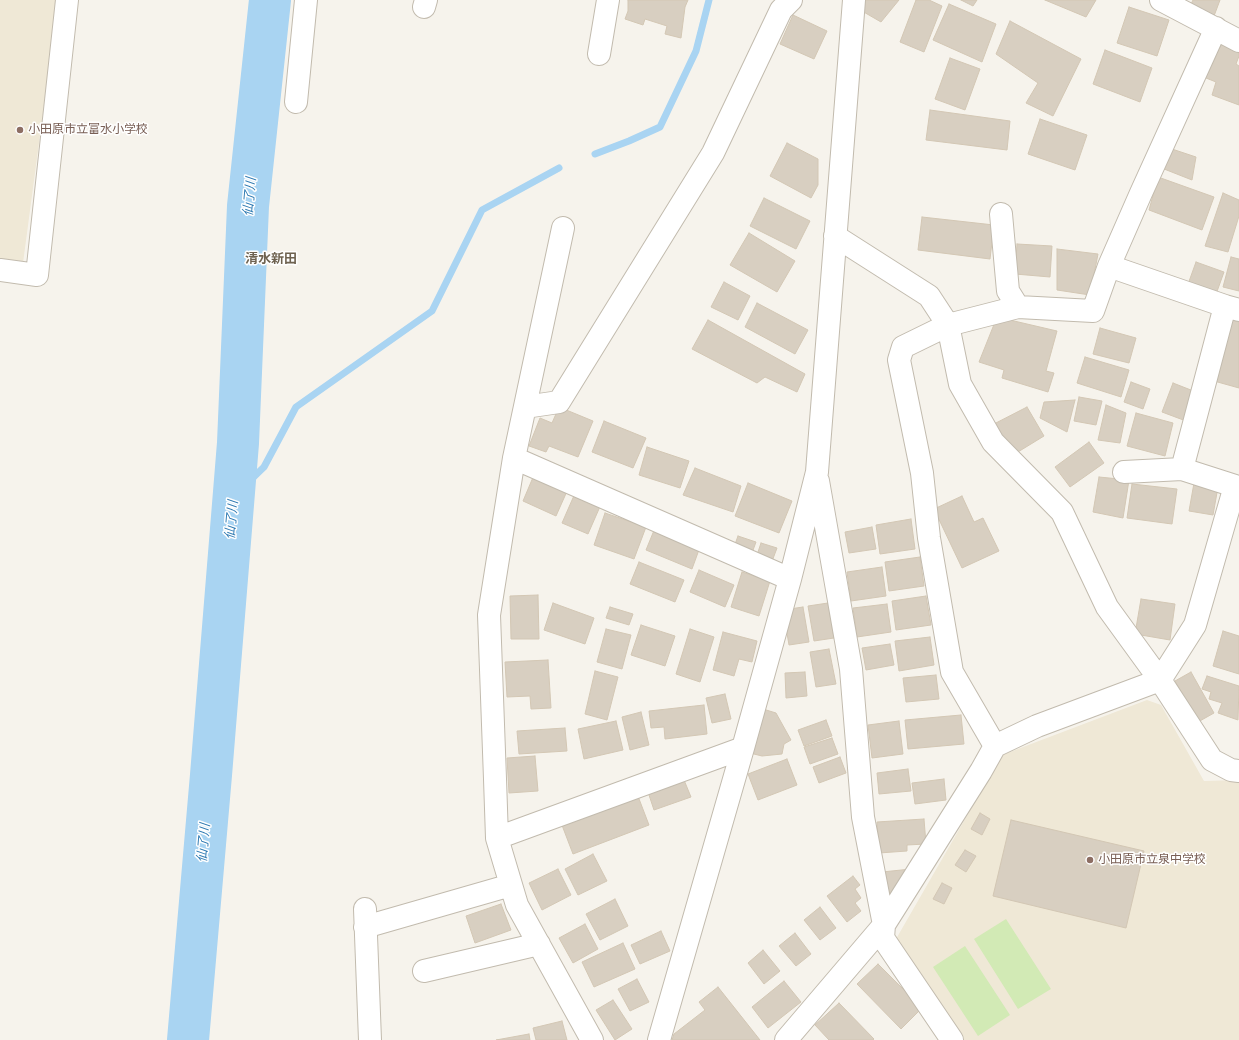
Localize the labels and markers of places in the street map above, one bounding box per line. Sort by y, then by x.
place label: 小田原市立富水小学校 [28,123,148,137]
marker: 小田原市立富水小学校 [15,125,25,135]
place label: 小田原市立泉中学校 [1098,853,1206,867]
marker: 小田原市立泉中学校 [1085,855,1095,865]

